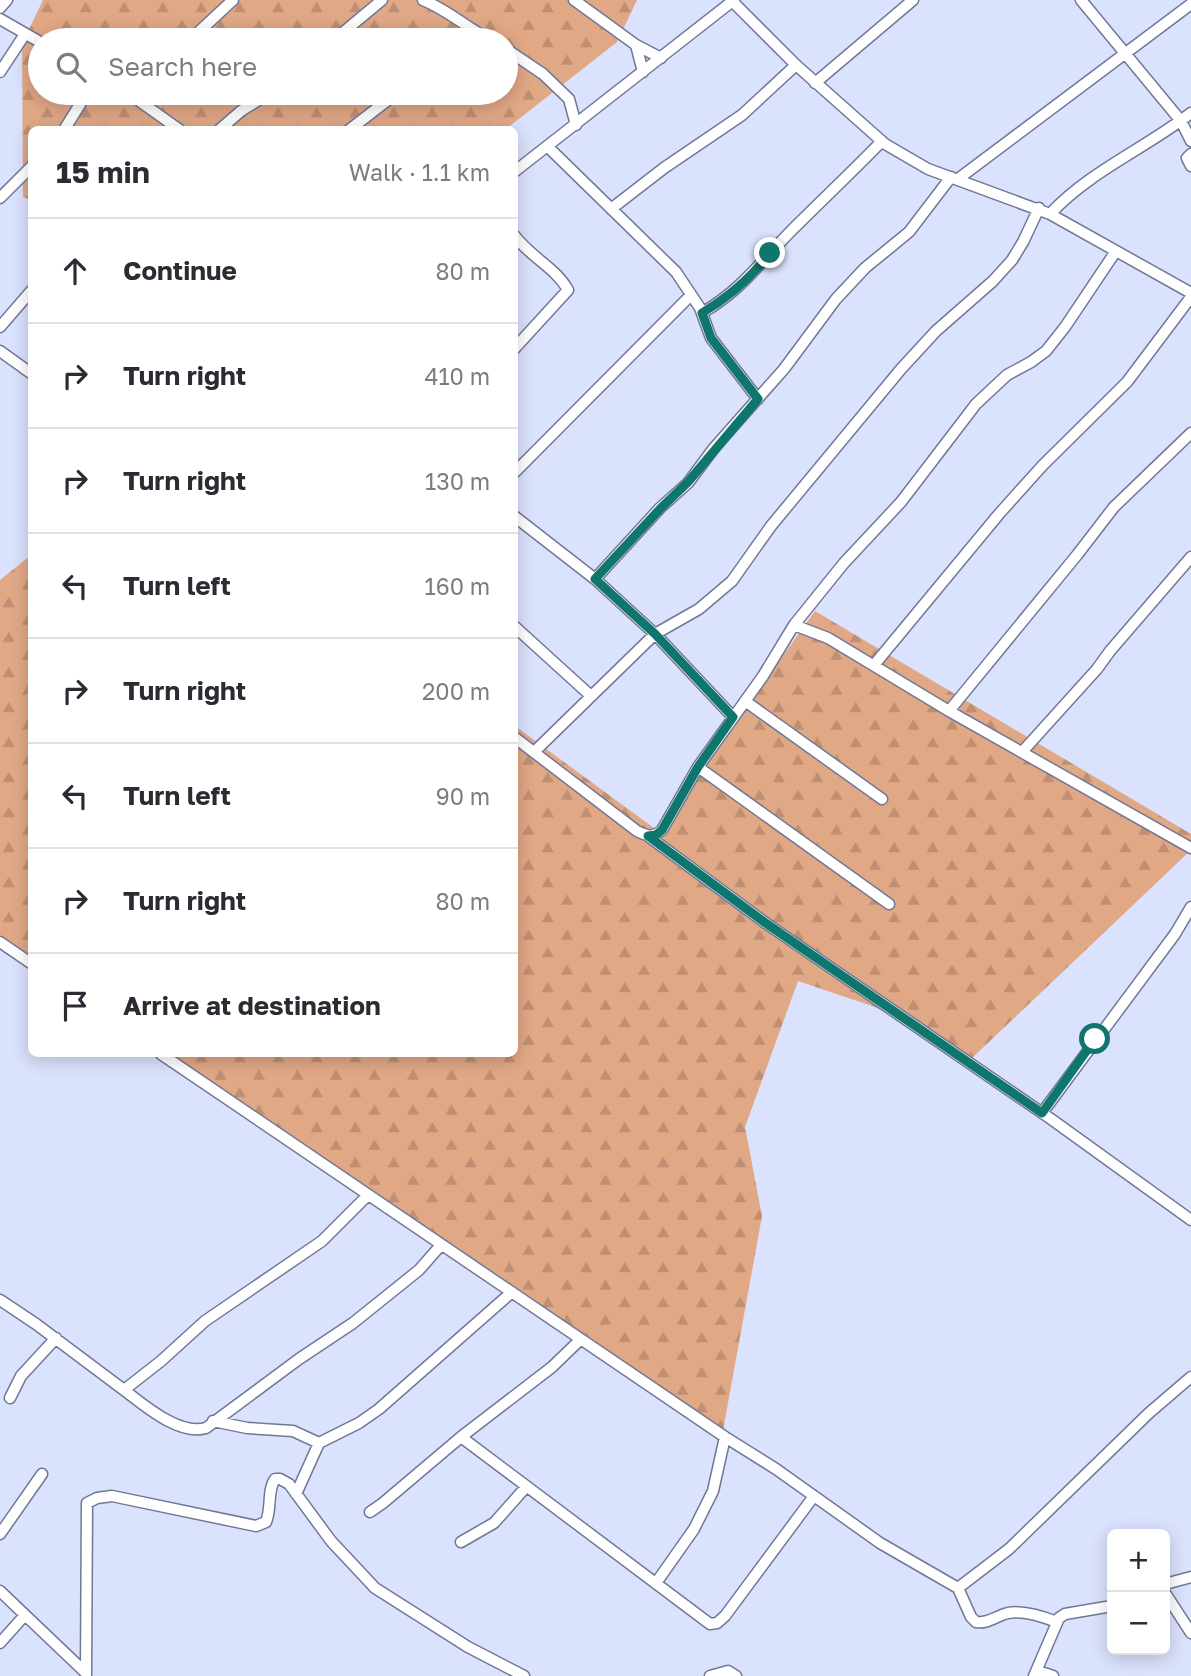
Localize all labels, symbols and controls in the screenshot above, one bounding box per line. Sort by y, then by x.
search box [28,28,518,105]
icon: search [52,48,90,86]
text: Search here [108,51,257,82]
text: 15 min [56,154,150,190]
text: Walk · 1.1 km [349,158,490,186]
route end [754,237,785,268]
icon: ahead [56,252,94,290]
text: Continue [123,255,237,286]
text: 80 m [436,257,490,285]
icon: right [56,357,94,395]
text: Turn right [123,360,246,391]
text: 410 m [424,362,490,390]
icon: right [56,462,94,500]
text: Turn right [123,465,246,496]
text: 130 m [425,467,490,495]
icon: left [56,567,94,605]
text: Turn left [123,570,231,601]
text: 160 m [425,572,490,600]
icon: right [56,672,94,710]
text: Turn right [123,675,246,706]
text: 200 m [422,677,490,705]
icon: left [56,777,94,815]
text: Turn left [123,780,231,811]
text: 90 m [436,782,490,810]
icon: right [56,882,94,920]
text: Turn right [123,885,246,916]
text: 80 m [436,887,490,915]
icon: arrive [56,987,94,1025]
text: Arrive at destination [123,990,381,1021]
route start [1079,1023,1110,1054]
map controls [1107,1529,1170,1655]
button: + [1107,1529,1170,1592]
button: − [1107,1592,1170,1655]

